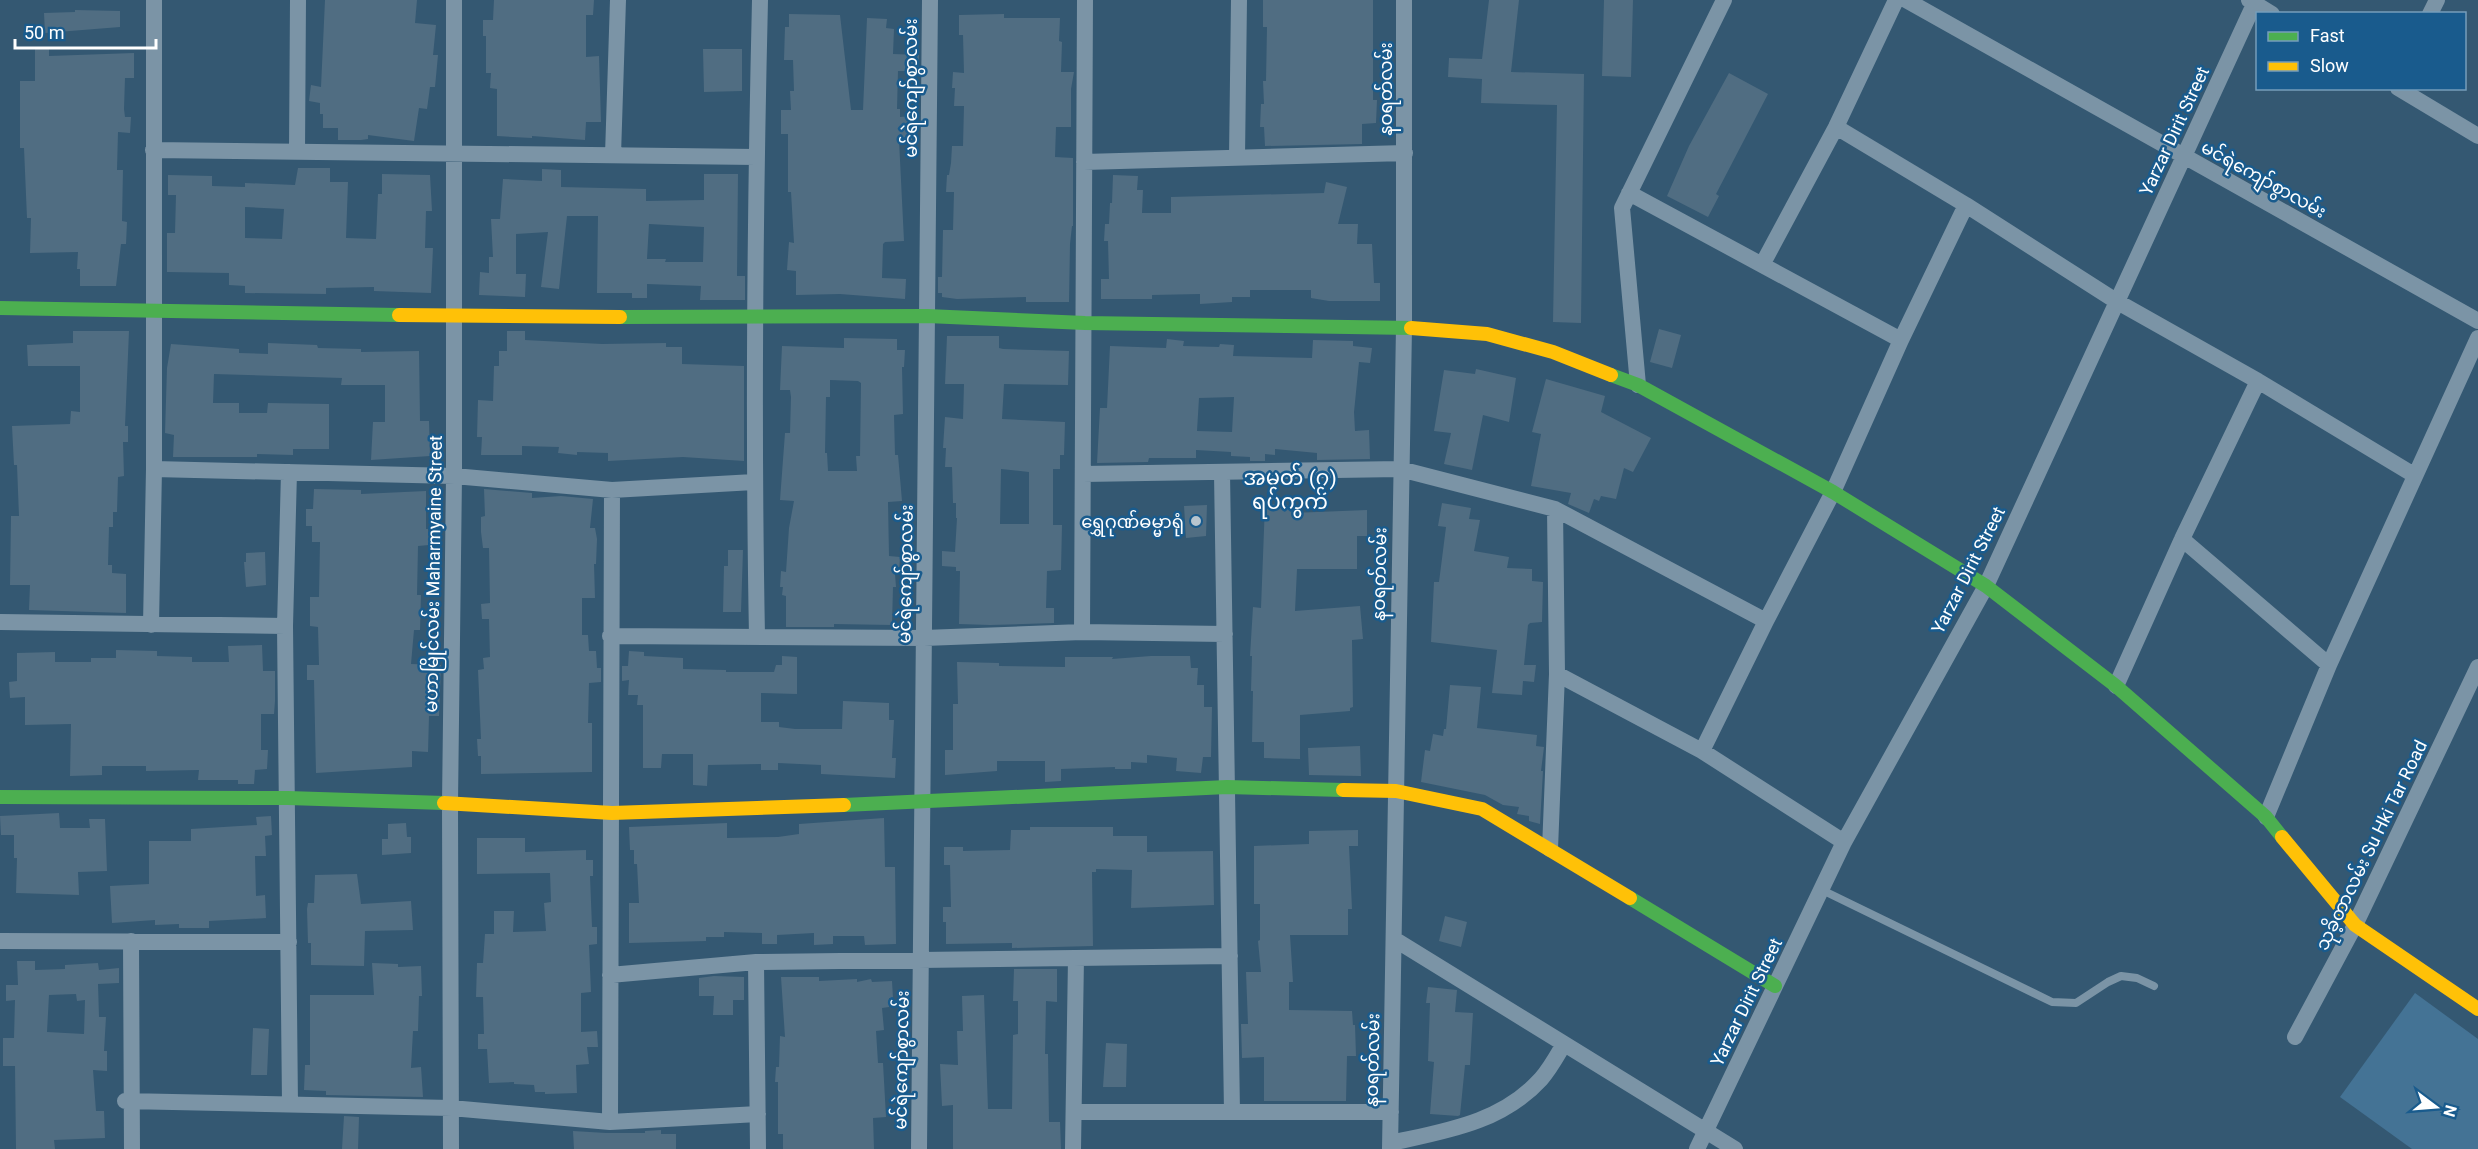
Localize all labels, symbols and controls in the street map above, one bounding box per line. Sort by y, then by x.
scale bar [15,12,156,50]
legend [2256,12,2466,90]
street label: မင်ရဲကျော်စွာလမ်း [898,18,926,158]
text: 50 m [24,22,64,43]
text: Fast [2310,25,2345,46]
street label: နဝရတ်လမ်း [1373,42,1401,136]
text: Slow [2310,55,2349,76]
street label: Yarzar Dirit Street [2135,63,2213,199]
street label: မင်ရဲကျော်စွာလမ်း [2196,134,2331,226]
street label: မဟာမြိုင်လမ်း Maharmyaine Street [417,435,451,713]
district label: အမှတ် (၇) ရပ်ကွက် [1243,462,1337,519]
street label: Yarzar Dirit Street [1927,503,2009,637]
street label: မင်ရဲကျော်စွာလမ်း [891,504,922,644]
place label: ရွှေဂုဏ်ဓမ္မာရုံ [1081,509,1184,537]
marker: ရွှေဂုဏ်ဓမ္မာရုံ [1189,514,1203,528]
street label: နဝရတ်လမ်း [1366,527,1395,621]
street label: သုခိ့တာလမ်း Su Hki Tar Road [2308,735,2436,956]
street label: Yarzar Dirit Street [1706,934,1786,1069]
street label: မင်ရဲကျော်စွာလမ်း [887,990,918,1130]
street label: နဝရတ်လမ်း [1359,1013,1388,1107]
north arrow [2406,1077,2466,1137]
text: N [2439,1103,2461,1119]

